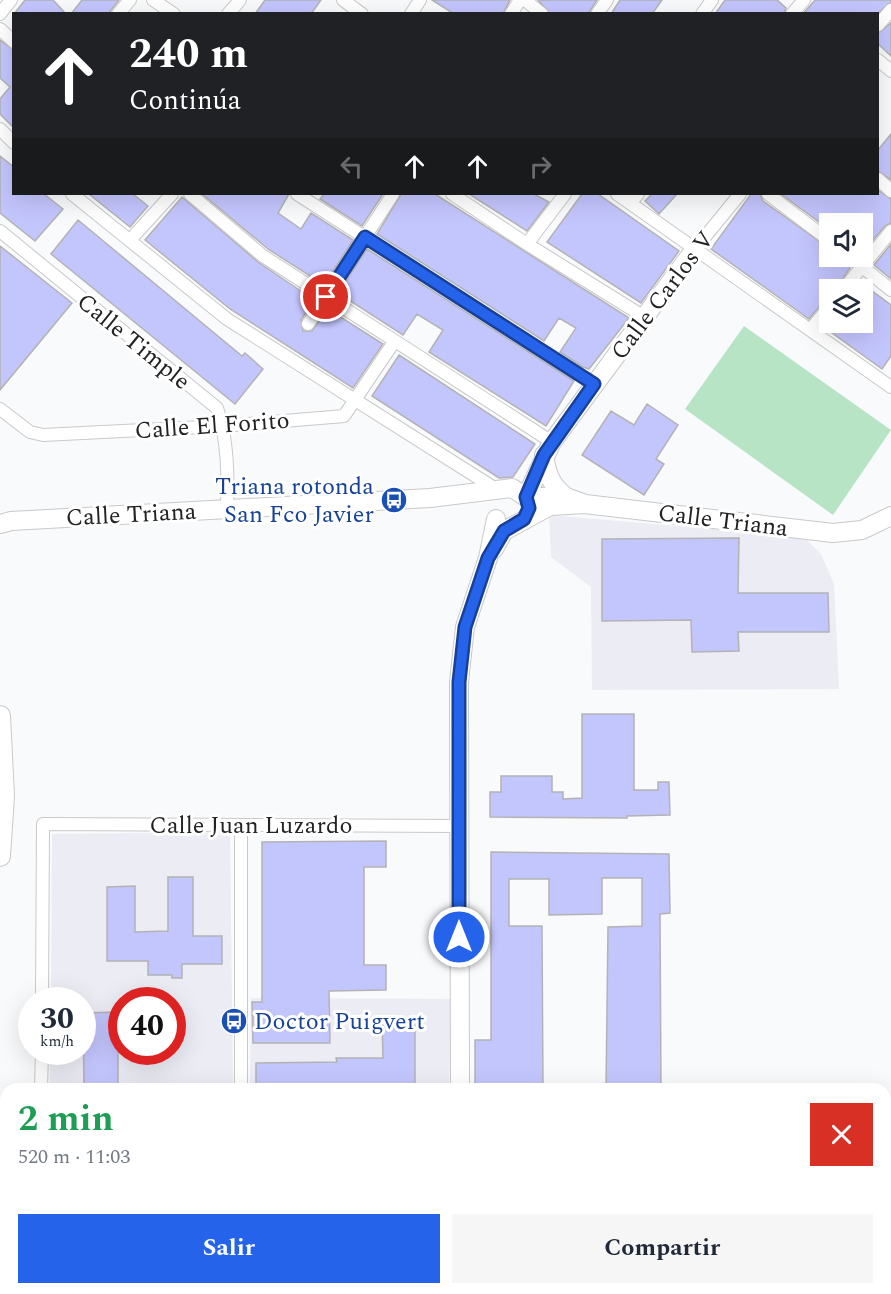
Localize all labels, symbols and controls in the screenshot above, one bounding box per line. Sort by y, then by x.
text: 240 m [129,23,248,86]
icon: ahead [30,36,108,114]
text: Continúa [129,80,241,122]
icon: left [335,150,368,183]
icon: ahead [398,150,431,183]
icon: ahead [461,150,494,183]
icon: right [524,150,557,183]
map controls [819,213,873,333]
button: sound [819,213,873,267]
street label: Calle Carlos V [602,223,723,368]
pin [300,271,351,322]
button: layers [819,279,873,333]
icon: arrive [309,280,342,313]
street label: Calle Timple [69,285,198,399]
street label: Calle El Forito [134,403,291,449]
place label: Triana rotonda San Fco Javier [215,469,374,533]
bus stop icon: Triana rotonda San Fco Javier [379,485,409,515]
street label: Calle Triana [65,494,197,536]
street label: Calle Triana [656,495,790,547]
street label: Calle Juan Luzardo [150,808,352,844]
position arrow [427,905,491,969]
speed limit sign: 40 [108,987,186,1065]
text: 30 [40,996,74,1042]
place label: Doctor Puigvert [254,1004,425,1040]
bus stop icon: Doctor Puigvert [219,1006,249,1036]
text: km/h [40,1030,74,1053]
text: 2 min [18,1092,114,1147]
button: close [810,1103,873,1166]
text: 520 m · 11:03 [18,1142,130,1172]
button: Salir [18,1214,440,1283]
button: Compartir [452,1214,873,1283]

